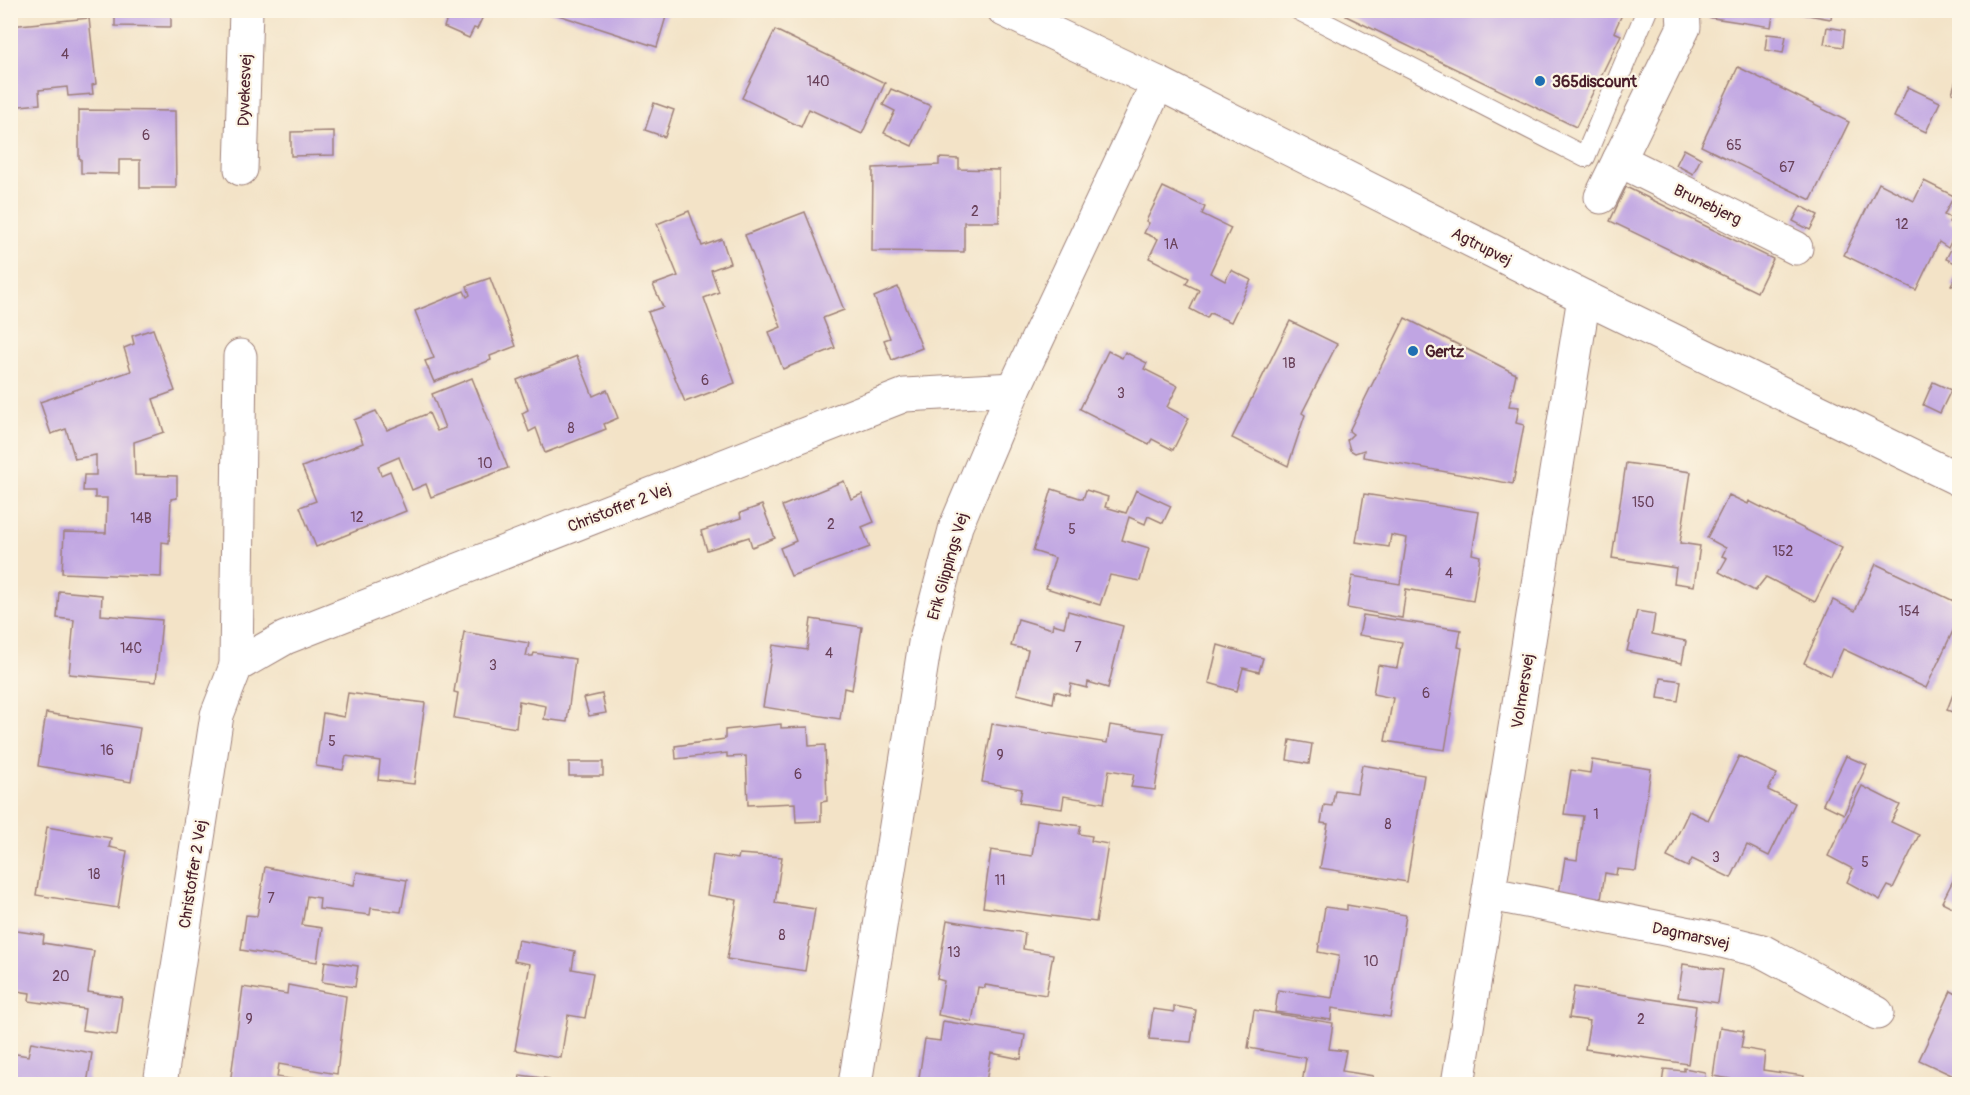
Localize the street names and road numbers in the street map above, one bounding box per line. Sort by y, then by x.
street label: Dyvekesvej [234,53,256,127]
street label: Brunebjerg [1670,180,1745,230]
street label: Agtrupvej [1448,223,1515,271]
street label: Christoffer 2 Vej [565,479,674,537]
street label: Erik Glippings Vej [923,510,973,622]
street label: Volmersvej [1507,652,1539,730]
street label: Christoffer 2 Vej [175,819,211,930]
street label: Dagmarsvej [1650,918,1731,954]

